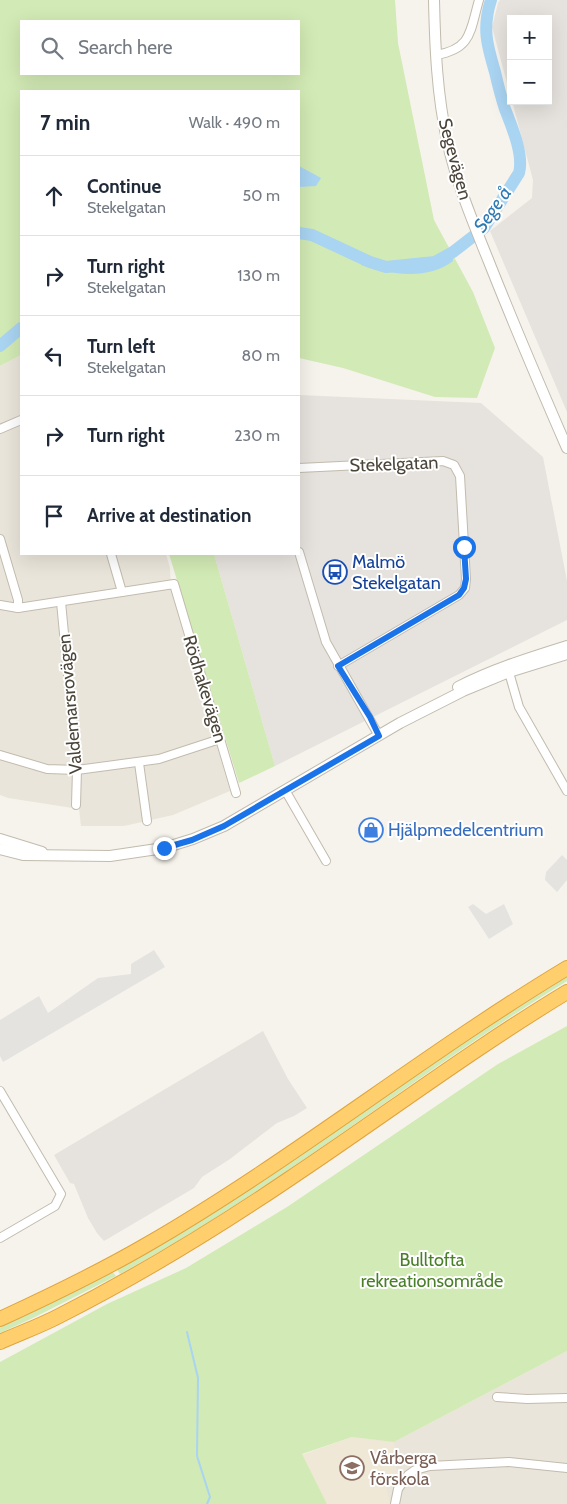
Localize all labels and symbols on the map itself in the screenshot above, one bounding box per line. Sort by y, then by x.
street label: Segevägen [434,116,476,202]
water label: Sege å [469,182,516,237]
street label: Stekelgatan [349,451,439,477]
route start [453,536,476,559]
place label: Malmö Stekelgatan [352,551,441,594]
bus stop icon: Malmö Stekelgatan [322,559,348,585]
street label: Valdemarsrovägen [53,633,87,775]
street label: Rödhakevägen [178,633,232,745]
shop icon: Hjälpmedelcentrium [358,817,384,843]
place label: Hjälpmedelcentrium [388,819,544,841]
route end [153,837,176,860]
park label: Bulltofta rekreationsområde [361,1249,503,1292]
place label: Vårberga förskola [370,1447,437,1490]
school or university icon: Vårberga förskola [339,1455,365,1481]

